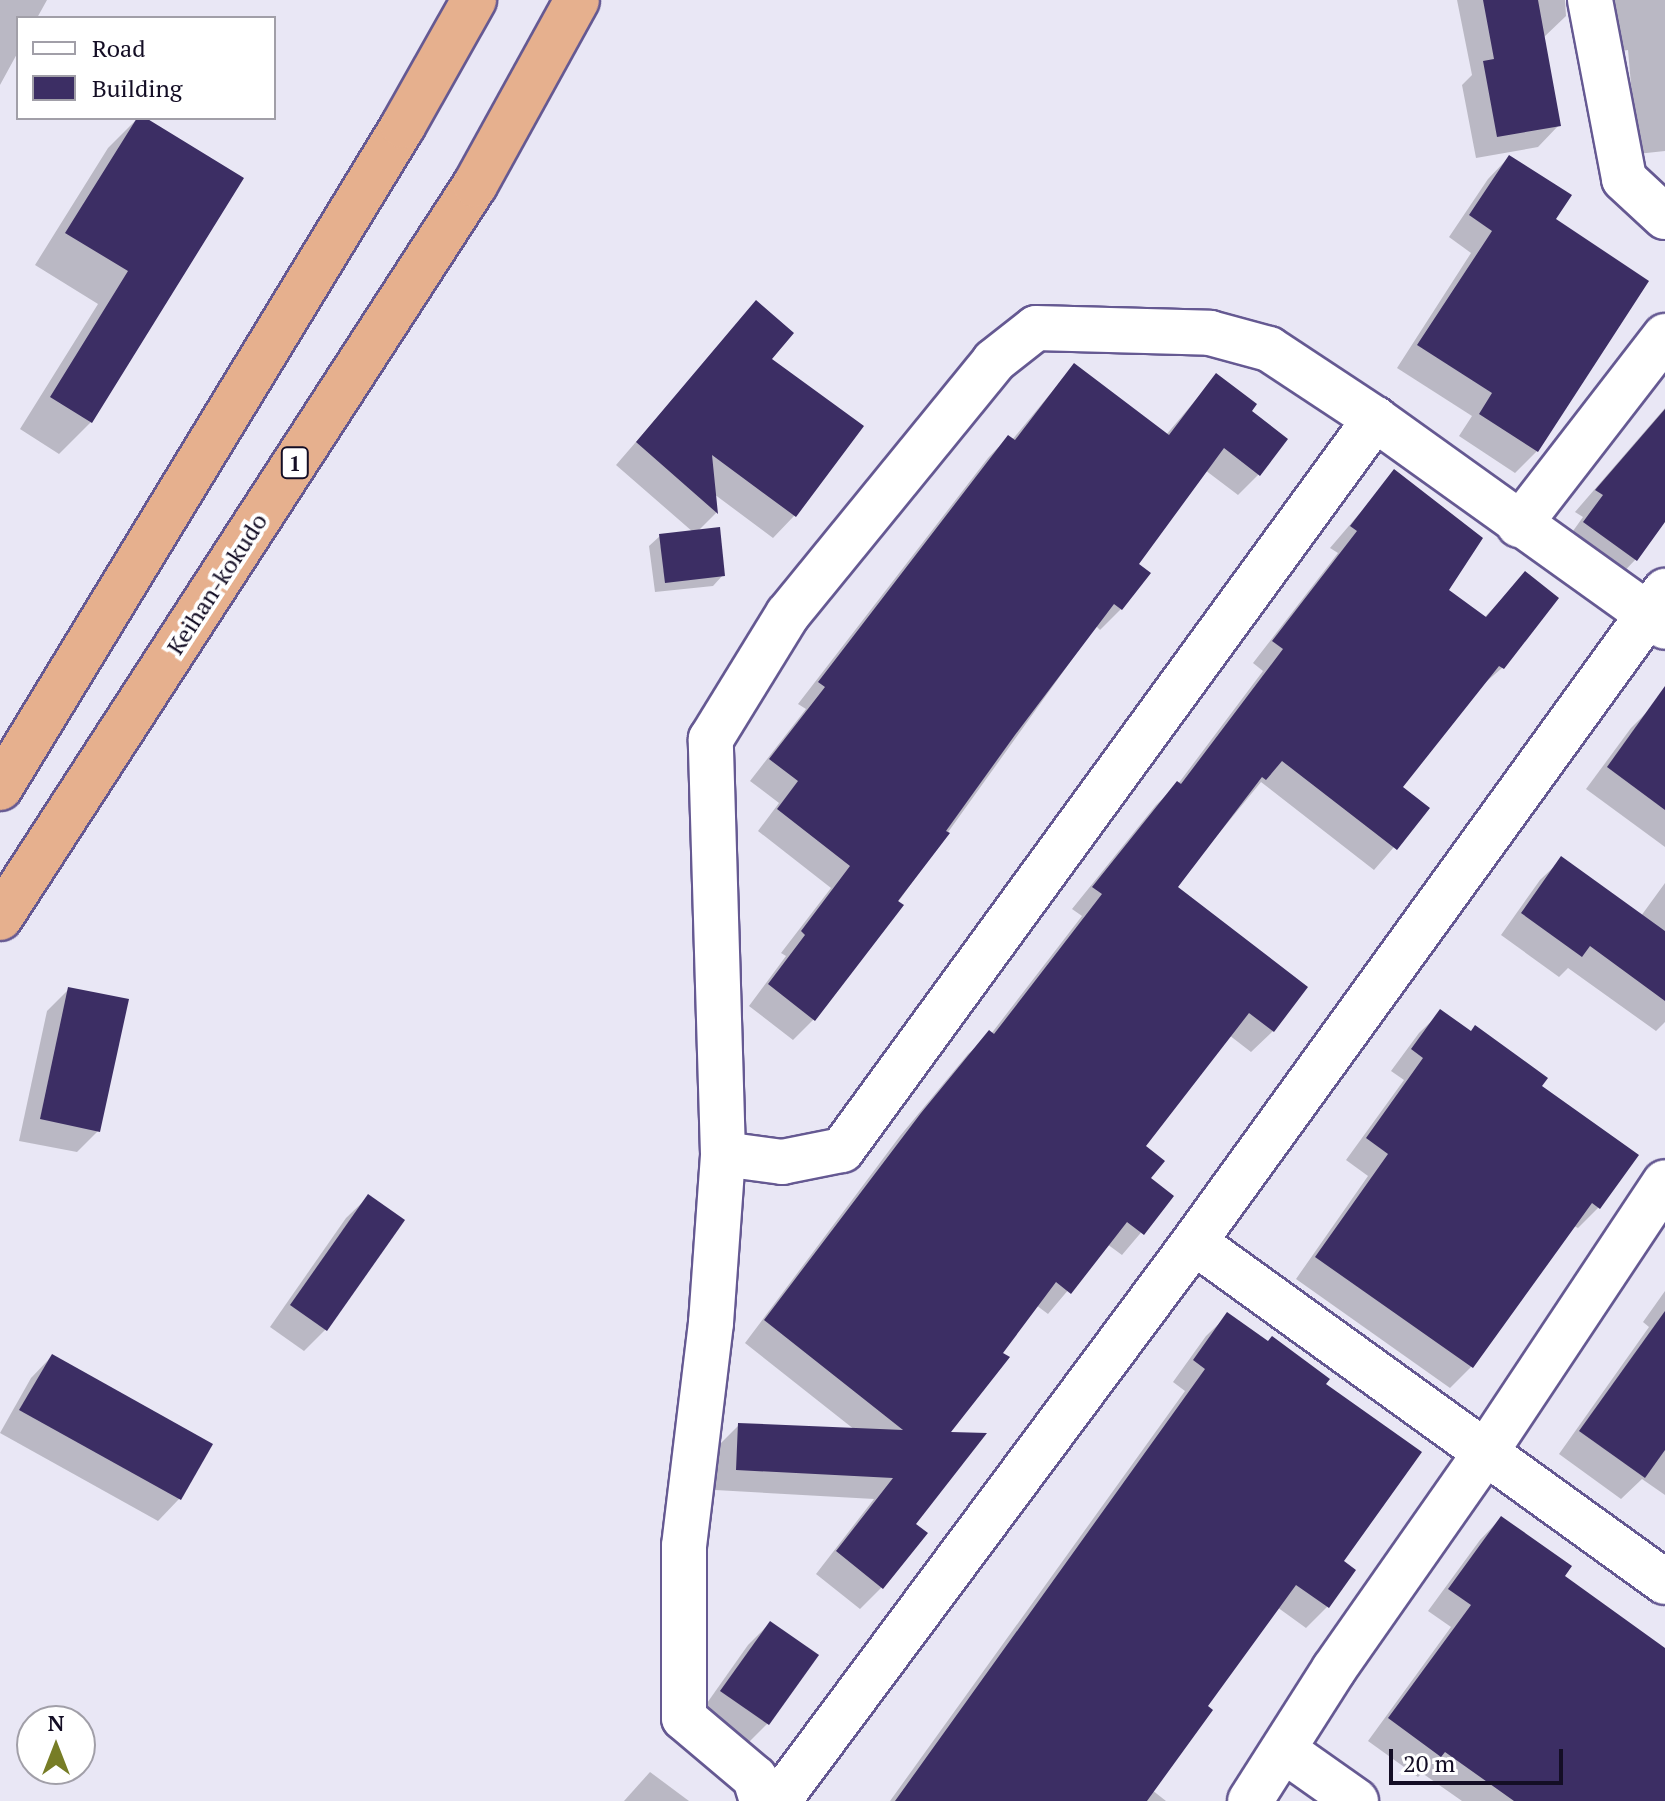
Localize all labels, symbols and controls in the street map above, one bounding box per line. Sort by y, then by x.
legend [16,16,276,120]
text: Road [92,32,146,64]
text: Building [92,72,182,104]
road number: 1 [279,445,311,481]
street label: Keihan-kokudo [161,508,273,660]
north arrow [16,1705,96,1785]
text: N [48,1708,64,1737]
scale bar [1393,1733,1567,1783]
text: 20 m [1403,1747,1455,1779]

